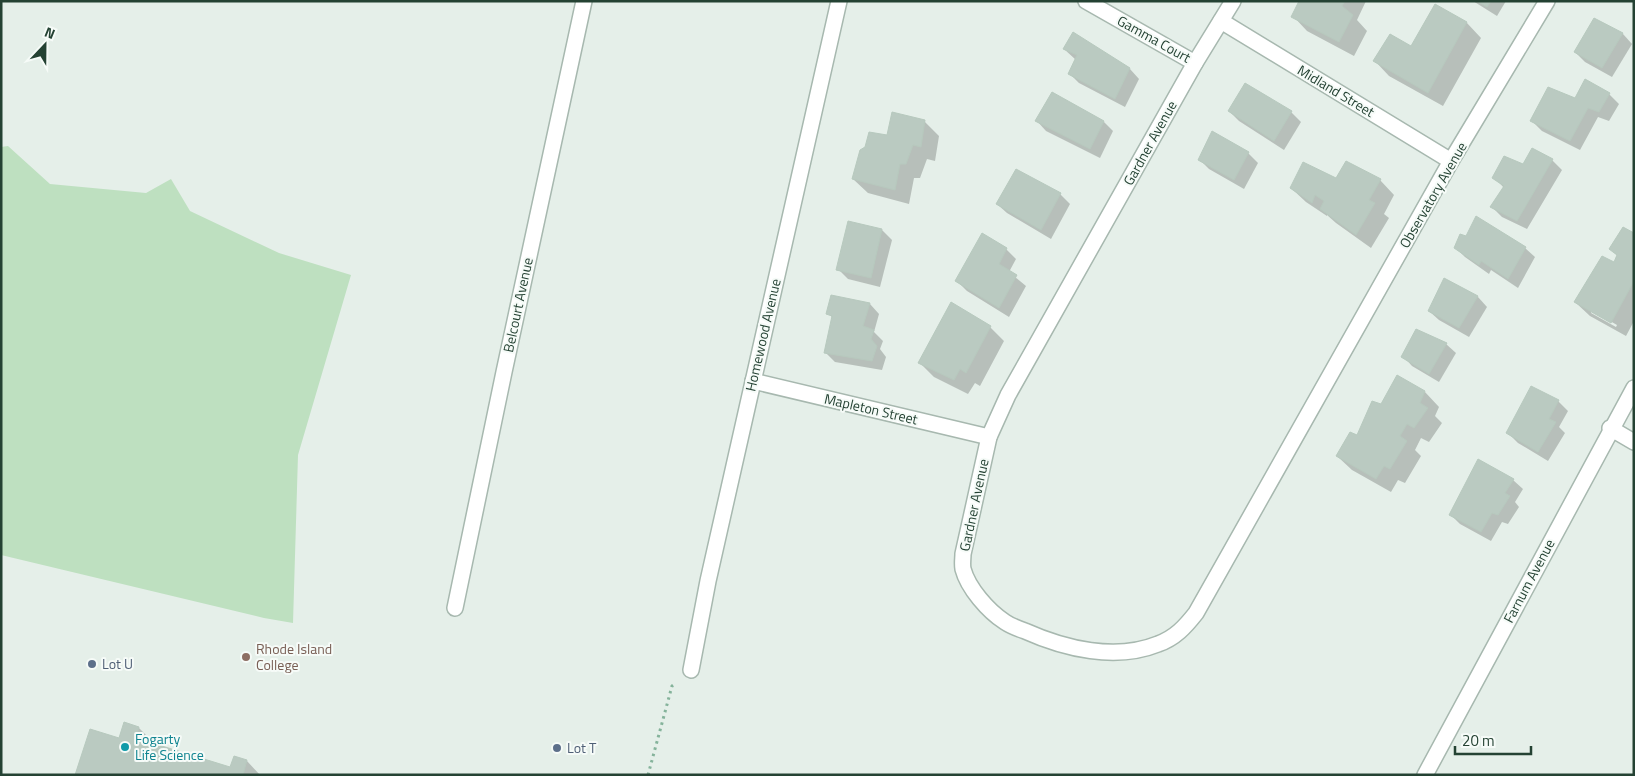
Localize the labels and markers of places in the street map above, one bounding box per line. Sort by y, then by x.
place label: Rhode Island College [256,638,332,675]
marker: Rhode Island College [240,651,252,663]
place label: Lot U [102,653,133,674]
marker: Lot U [86,658,98,670]
place label: Fogarty Life Science [135,728,204,765]
place label: Lot T [567,737,597,758]
marker: Fogarty Life Science [119,741,131,753]
marker: Lot T [551,742,563,754]

